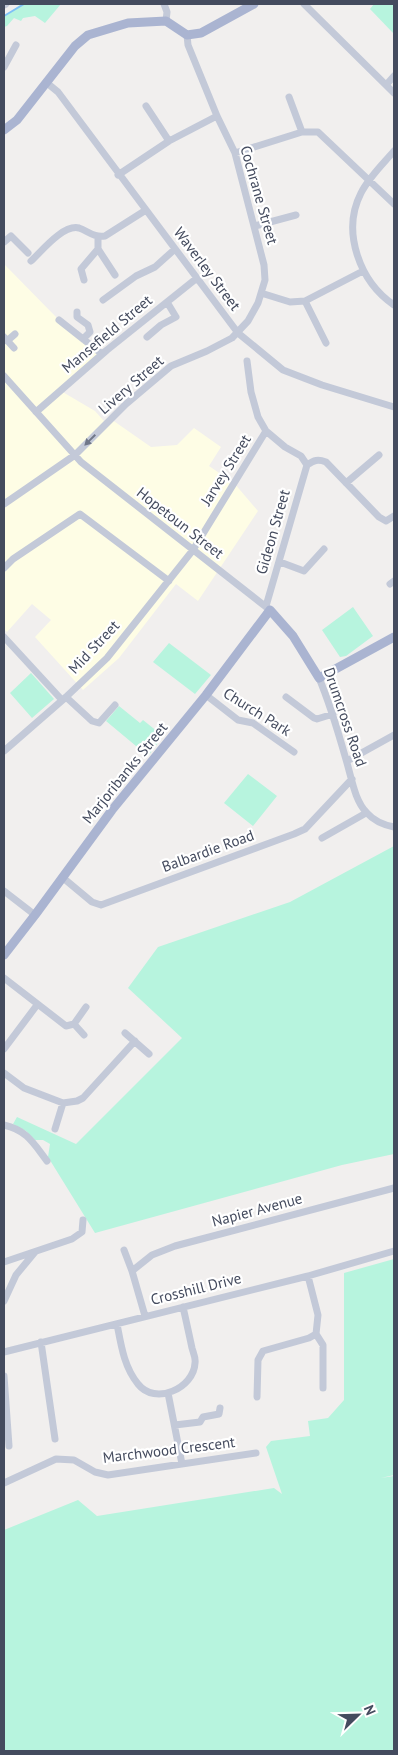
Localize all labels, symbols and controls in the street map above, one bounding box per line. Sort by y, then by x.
street label: Cochrane Street [236,143,283,246]
street label: Waverley Street [170,223,245,314]
street label: Mansefield Street [58,290,156,377]
street label: Livery Street [94,351,167,418]
street label: Jarvey Street [196,431,255,510]
one-way arrow [84,434,96,446]
street label: Hopetoun Street [133,483,228,563]
street label: Gideon Street [251,487,294,576]
street label: Mid Street [64,616,123,677]
street label: Drumcross Road [320,665,371,769]
street label: Church Park [220,683,295,740]
street label: Marjoribanks Street [78,718,171,827]
street label: Balbardie Road [159,825,257,876]
street label: Napier Avenue [210,1188,304,1231]
street label: Crosshill Drive [149,1268,243,1309]
street label: Marchwood Crescent [102,1432,236,1467]
north arrow [333,1690,383,1740]
text: N [360,1702,380,1718]

